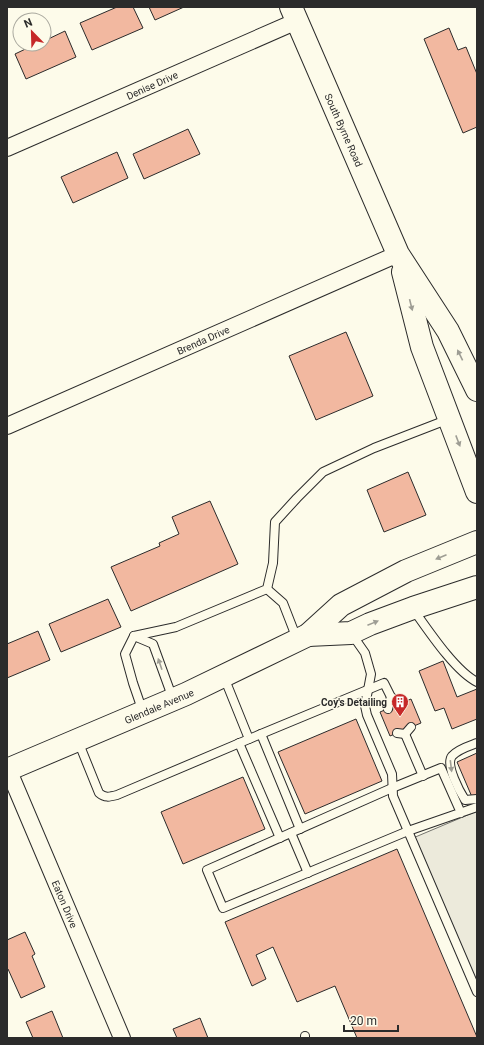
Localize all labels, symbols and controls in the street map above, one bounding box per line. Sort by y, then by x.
north arrow [12,12,52,52]
text: N [22,16,35,31]
street label: Denise Drive [125,69,180,102]
street label: South Byrne Road [322,92,365,169]
one-way arrow [409,299,415,311]
street label: Brenda Drive [175,324,231,357]
one-way arrow [457,349,463,360]
one-way arrow [455,436,461,448]
one-way arrow [435,553,447,560]
one-way arrow [367,620,379,626]
one-way arrow [156,657,162,669]
street label: Glendale Avenue [123,687,195,726]
building icon: Coy's Detailing [390,692,410,717]
place label: Coy's Detailing [321,697,387,708]
one-way arrow [448,760,454,772]
street label: Eaton Drive [50,879,79,930]
scale bar [344,1007,398,1033]
text: 20 m [350,1014,377,1028]

